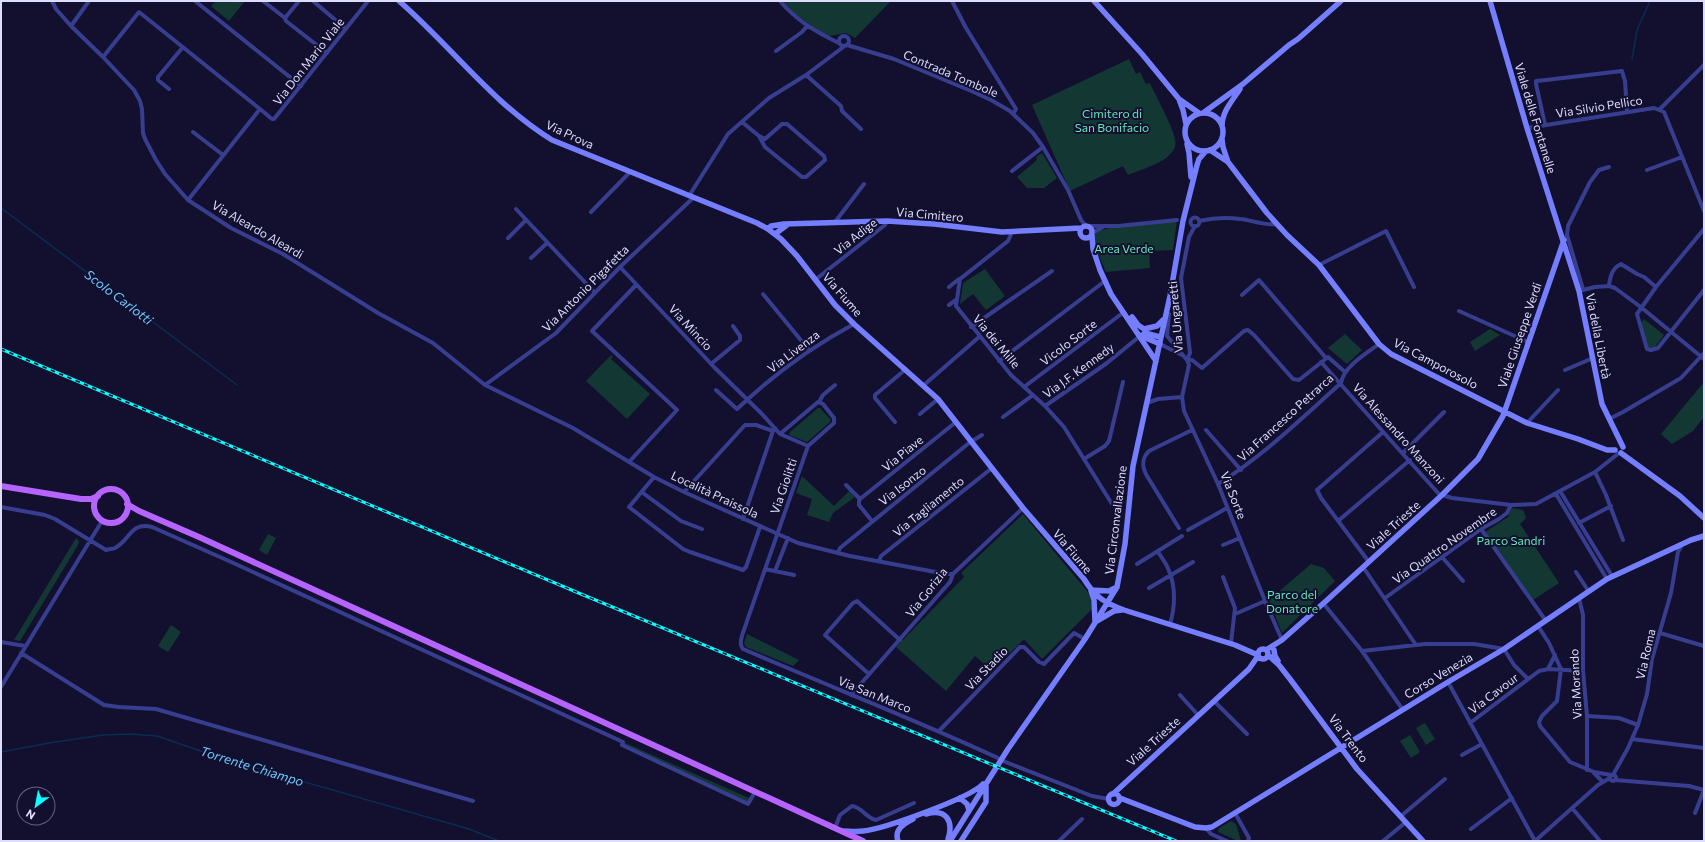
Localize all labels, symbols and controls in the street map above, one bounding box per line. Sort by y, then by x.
street label: Via Don Mario Viale [270,15,346,107]
street label: Contrada Tombole [901,47,1001,99]
street label: Viale delle Fontanelle [1513,61,1559,175]
street label: Via Silvio Pellico [1555,92,1643,120]
park label: Cimitero di San Bonifacio [1075,106,1149,134]
street label: Via Prova [544,117,596,151]
street label: Via Aleardo Aleardi [210,197,306,261]
street label: Via Cimitero [896,204,964,224]
street label: Via Adige [831,215,879,257]
park label: Area Verde [1094,241,1154,255]
street label: Via Antonio Pigafetta [539,242,631,334]
water label: Scolo Carlotti [82,266,157,328]
street label: Via Fiume [820,269,866,319]
street label: Viale Giuseppe Verdi [1494,280,1544,390]
street label: Via Ungaretti [1165,281,1185,353]
street label: Via della Libertà [1584,292,1614,380]
street label: Via Mincio [666,301,716,353]
street label: Via dei Mille [971,311,1023,371]
street label: Vicolo Sorte [1037,316,1099,368]
street label: Via Livenza [764,327,822,375]
street label: Via Camporosolo [1391,335,1481,391]
street label: Via J.F. Kennedy [1040,340,1117,401]
street label: Via Francesco Petrarca [1234,370,1336,464]
street label: Via Alessandro Manzoni [1350,380,1448,486]
street label: Via Piave [879,432,925,474]
street label: Via Giolitti [767,456,799,516]
street label: Via Isonzo [876,462,928,508]
street label: Via Circonvallazione [1101,465,1129,575]
street label: Località Praissola [669,468,761,520]
street label: Via Sorte [1218,469,1250,521]
street label: Via Tagliamento [890,473,966,539]
street label: Viale Trieste [1364,497,1422,553]
street label: Via Quattro Novembre [1389,504,1499,586]
street label: Via Fiume [1050,526,1096,576]
park label: Parco Sandri [1477,533,1545,547]
street label: Via Gorizia [902,564,950,620]
park label: Parco del Donatore [1266,587,1318,615]
street label: Via Roma [1632,627,1658,681]
street label: Via Stadio [962,643,1010,693]
street label: Via Morando [1566,648,1584,720]
street label: Corso Venezia [1401,649,1475,701]
street label: Via Cavour [1465,670,1521,716]
street label: Via San Marco [836,673,914,715]
street label: Via Trento [1326,711,1372,765]
street label: Viale Trieste [1124,713,1182,769]
water label: Torrente Chiampo [198,743,306,789]
north arrow [16,786,56,826]
text: N [23,807,37,823]

